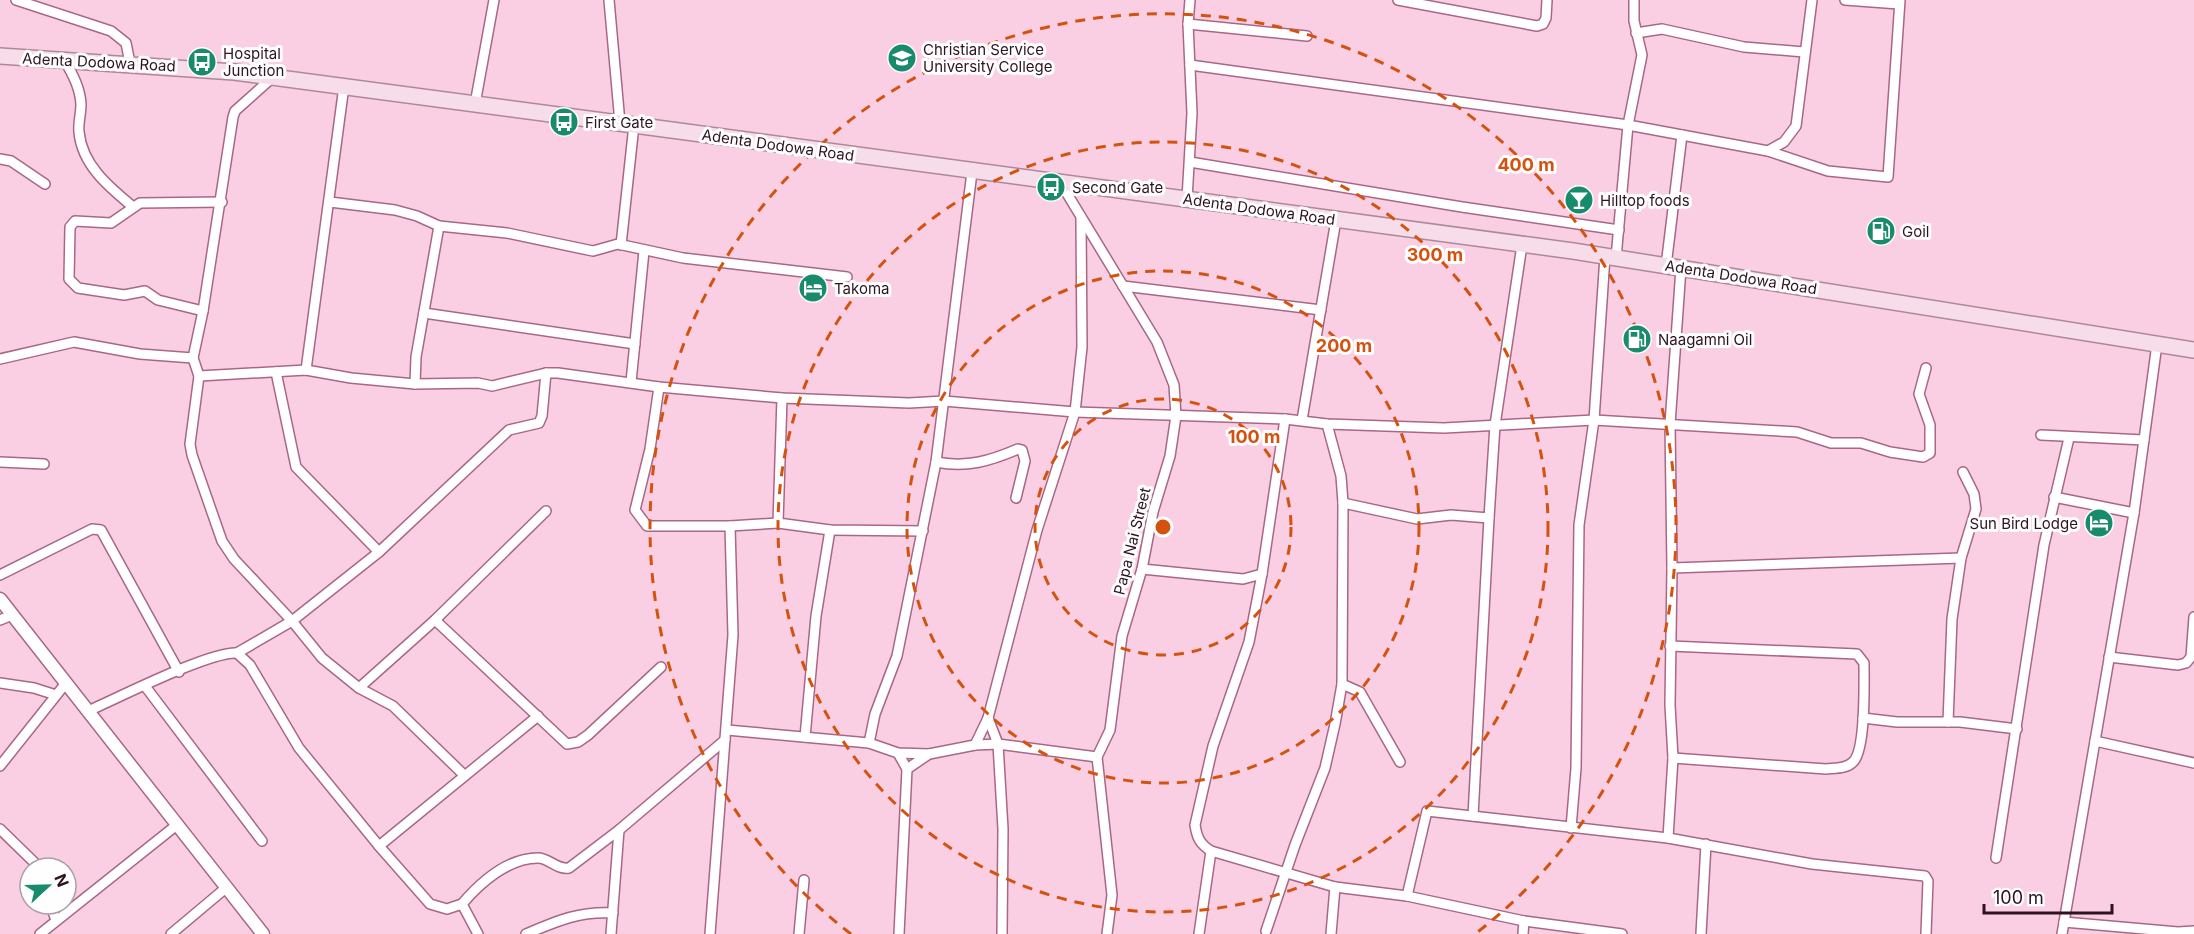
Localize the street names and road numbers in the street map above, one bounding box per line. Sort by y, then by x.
street label: Adenta Dodowa Road [22,48,176,76]
street label: Adenta Dodowa Road [701,125,855,165]
street label: Adenta Dodowa Road [1182,189,1336,229]
street label: Adenta Dodowa Road [1664,256,1818,298]
street label: Papa Nai Street [1109,485,1155,597]

